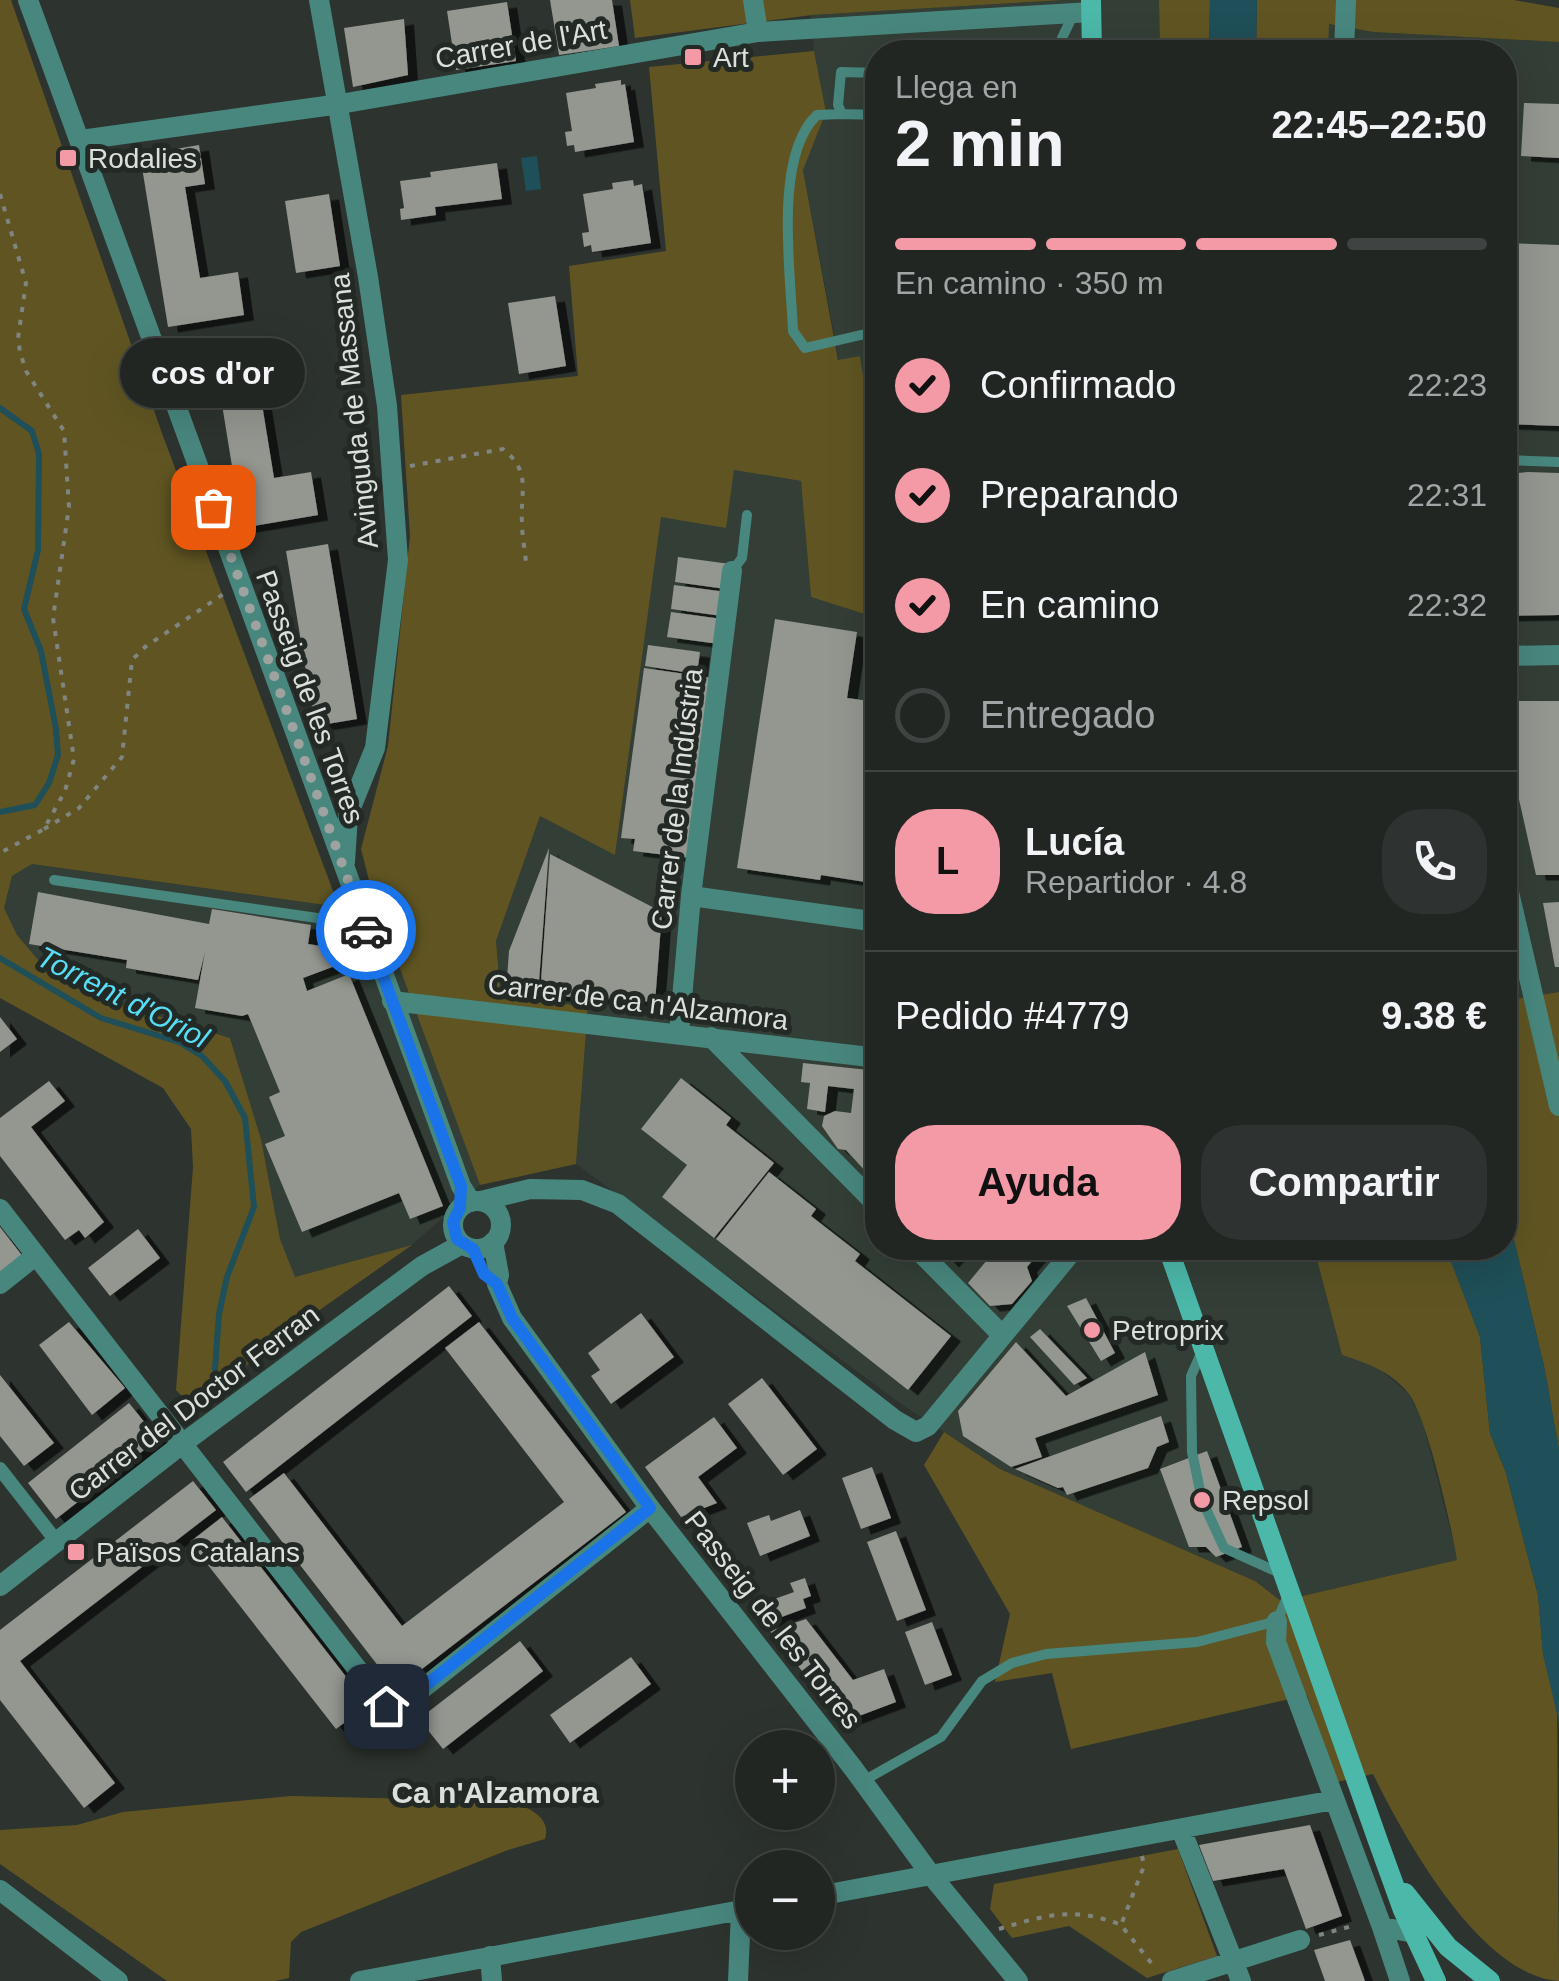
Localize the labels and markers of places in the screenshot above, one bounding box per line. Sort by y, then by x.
place label: Art [713,42,749,73]
marker: Art [682,46,704,68]
place label: Rodalies [88,143,197,174]
marker: Rodalies [57,147,79,169]
callout: cos d'or [120,337,306,407]
pin [171,465,256,550]
place label: Petroprix [1112,1315,1224,1346]
marker: Petroprix [1081,1319,1103,1341]
place label: Repsol [1222,1485,1309,1516]
marker: Repsol [1191,1489,1213,1511]
place label: Països Catalans [96,1537,300,1568]
marker: Països Catalans [65,1541,87,1563]
pin [344,1664,429,1749]

